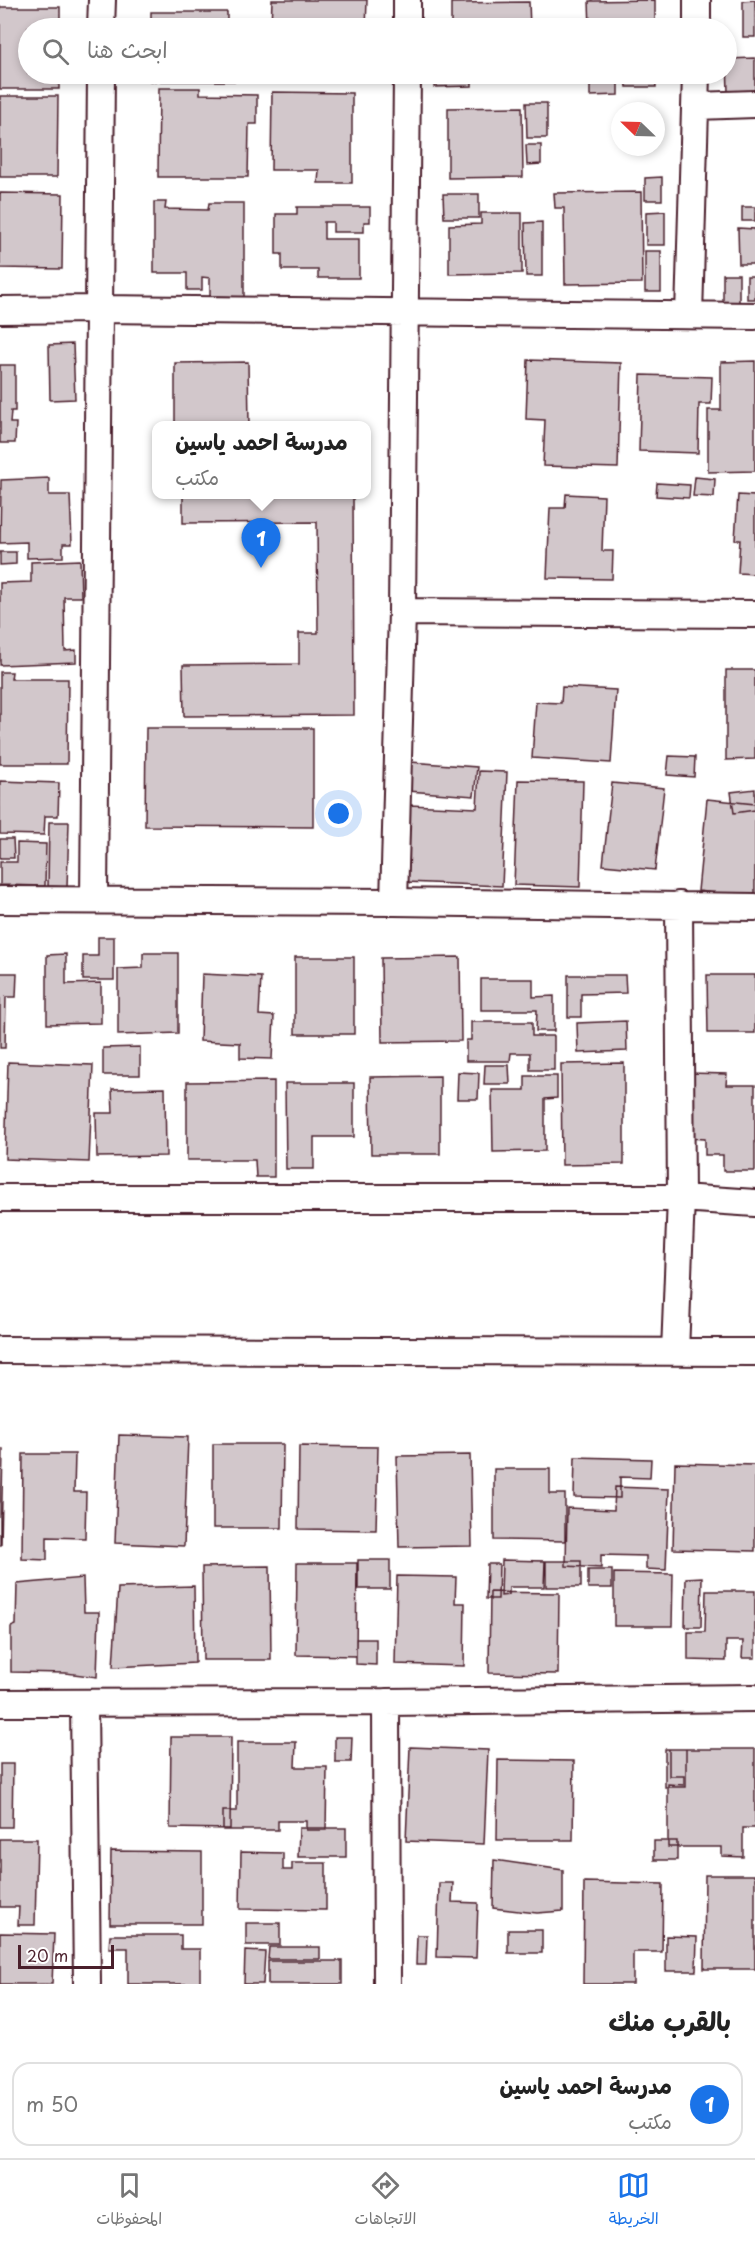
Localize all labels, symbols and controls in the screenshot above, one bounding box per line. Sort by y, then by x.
search box [18,18,737,84]
text: ابحث هنا [87,32,168,65]
icon: search [39,35,72,68]
north arrow [611,102,665,156]
popup [152,421,371,499]
text: مدرسة احمد ياسين [175,424,348,457]
text: مكتب [175,462,219,492]
pin: 1 [242,518,280,568]
your location [324,799,353,828]
scale bar [18,1942,114,1970]
text: 20 m [27,1943,68,1967]
text: بالقرب منك [609,2001,731,2040]
text: مدرسة احمد ياسين [500,2068,672,2101]
text: 50 m [26,2089,78,2119]
text: 1 [705,2089,714,2119]
text: مكتب [628,2106,672,2136]
tab: المحفوظات [96,2169,162,2233]
tab: الاتجاهات [355,2169,416,2233]
tab: الخريطة [609,2169,659,2233]

